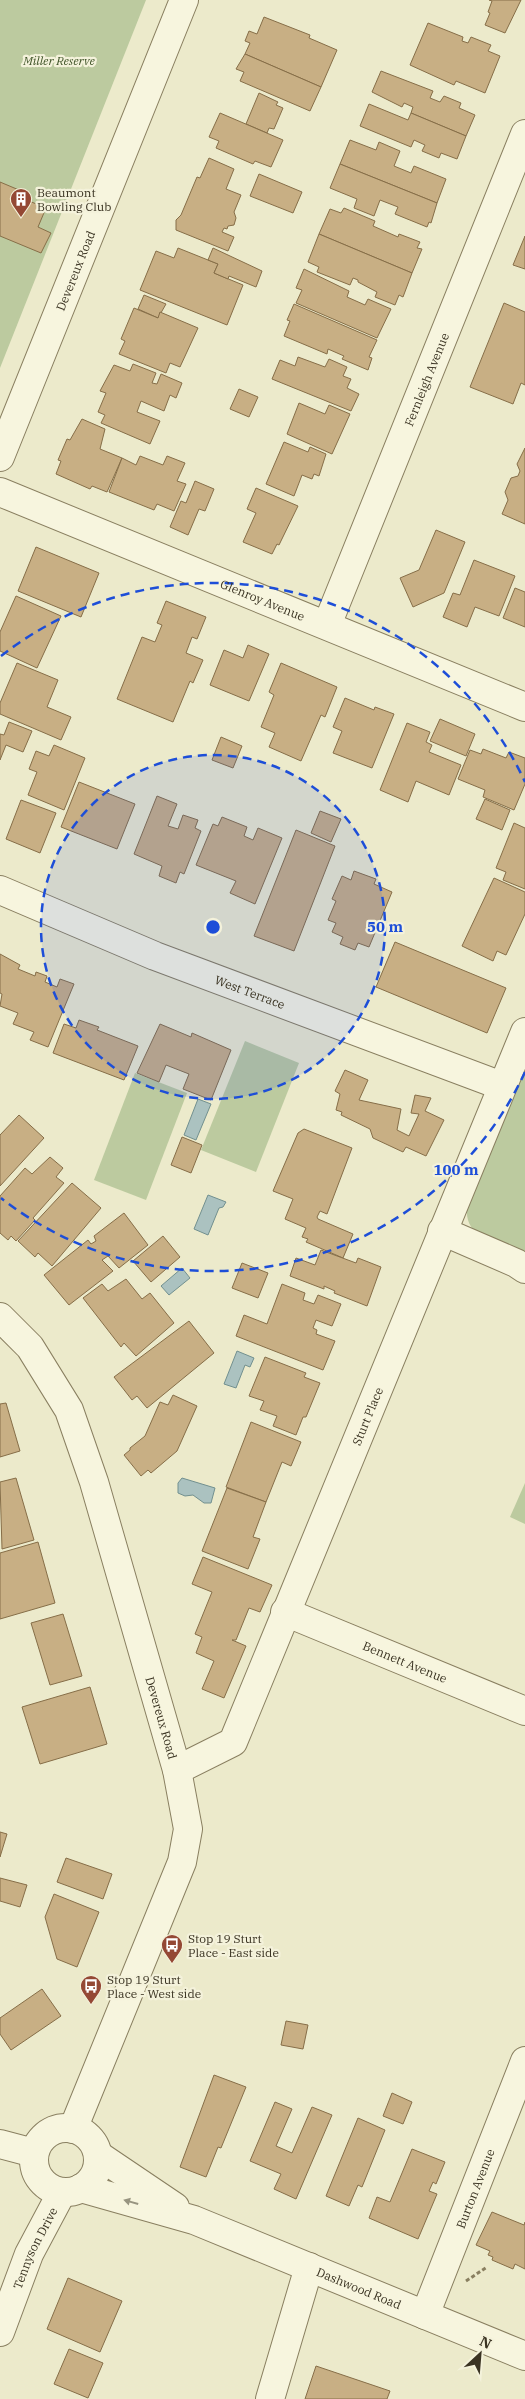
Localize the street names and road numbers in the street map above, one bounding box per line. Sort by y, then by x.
street label: Devereux Road [52,228,98,313]
street label: Fernleigh Avenue [401,330,452,428]
street label: Glenroy Avenue [218,576,307,624]
street label: West Terrace [213,972,287,1012]
street label: Sturt Place [348,1385,386,1447]
street label: Bennett Avenue [361,1638,449,1686]
street label: Devereux Road [143,1675,181,1761]
street label: Burton Avenue [452,2146,497,2231]
street label: Tennyson Drive [9,2204,60,2291]
street label: Dashwood Road [315,2264,404,2312]

